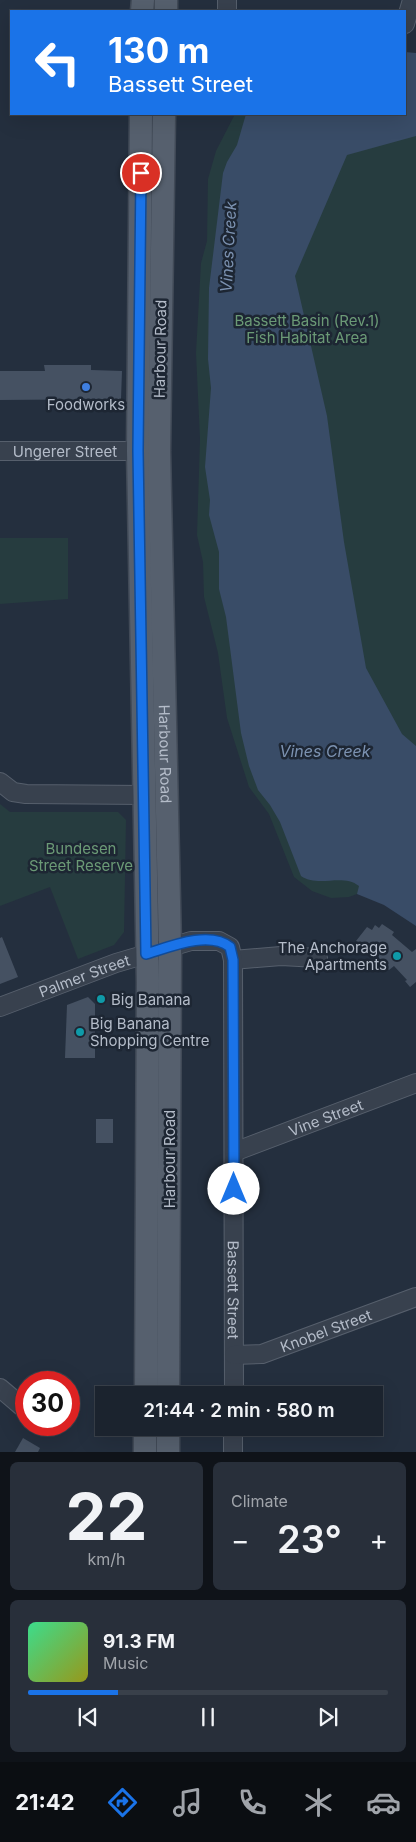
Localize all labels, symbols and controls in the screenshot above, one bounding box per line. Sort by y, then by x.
text: 130 m [108,29,210,71]
icon: left [25,30,90,95]
text: Bassett Street [108,71,253,97]
pin [120,152,162,194]
icon: arrive [127,159,155,187]
water label: Vines Creek [216,201,240,293]
street label: Harbour Road [150,300,170,398]
park label: Bassett Basin (Rev.1) Fish Habitat Area [234,311,380,347]
marker: Foodworks [80,381,92,393]
place label: Foodworks [47,395,125,414]
street label: Ungerer Street [13,442,117,461]
street label: Harbour Road [155,704,176,803]
water label: Vines Creek [279,741,371,761]
park label: Bundesen Street Reserve [29,839,133,875]
place label: The Anchorage Apartments [278,938,387,974]
street label: Palmer Street [36,950,132,1001]
marker: The Anchorage Apartments [391,950,403,962]
place label: Big Banana [111,990,191,1009]
marker: Big Banana [95,993,107,1005]
place label: Big Banana Shopping Centre [90,1014,209,1050]
marker: Big Banana Shopping Centre [74,1026,86,1038]
street label: Vine Street [286,1094,366,1140]
street label: Harbour Road [160,1110,179,1208]
position arrow [207,1162,259,1214]
street label: Bassett Street [224,1240,243,1339]
street label: Knobel Street [277,1305,374,1356]
speed limit sign: 30 [15,1371,80,1436]
text: 21:44 · 2 min · 580 m [143,1399,335,1422]
text: 22 [66,1477,147,1556]
text: Climate [231,1491,288,1511]
text: 23° [277,1516,342,1562]
text: − [231,1523,250,1557]
text: + [369,1523,388,1557]
text: km/h [87,1549,126,1569]
text: 91.3 FM [103,1630,175,1653]
text: Music [103,1653,148,1673]
icon: previous [74,1703,102,1731]
icon: pause [194,1703,222,1731]
icon: next [314,1703,342,1731]
icon: directions [105,1785,140,1820]
icon: music [170,1785,205,1820]
icon: phone [235,1785,270,1820]
icon: climate [301,1785,336,1820]
icon: car [366,1785,401,1820]
text: 21:42 [15,1789,75,1815]

